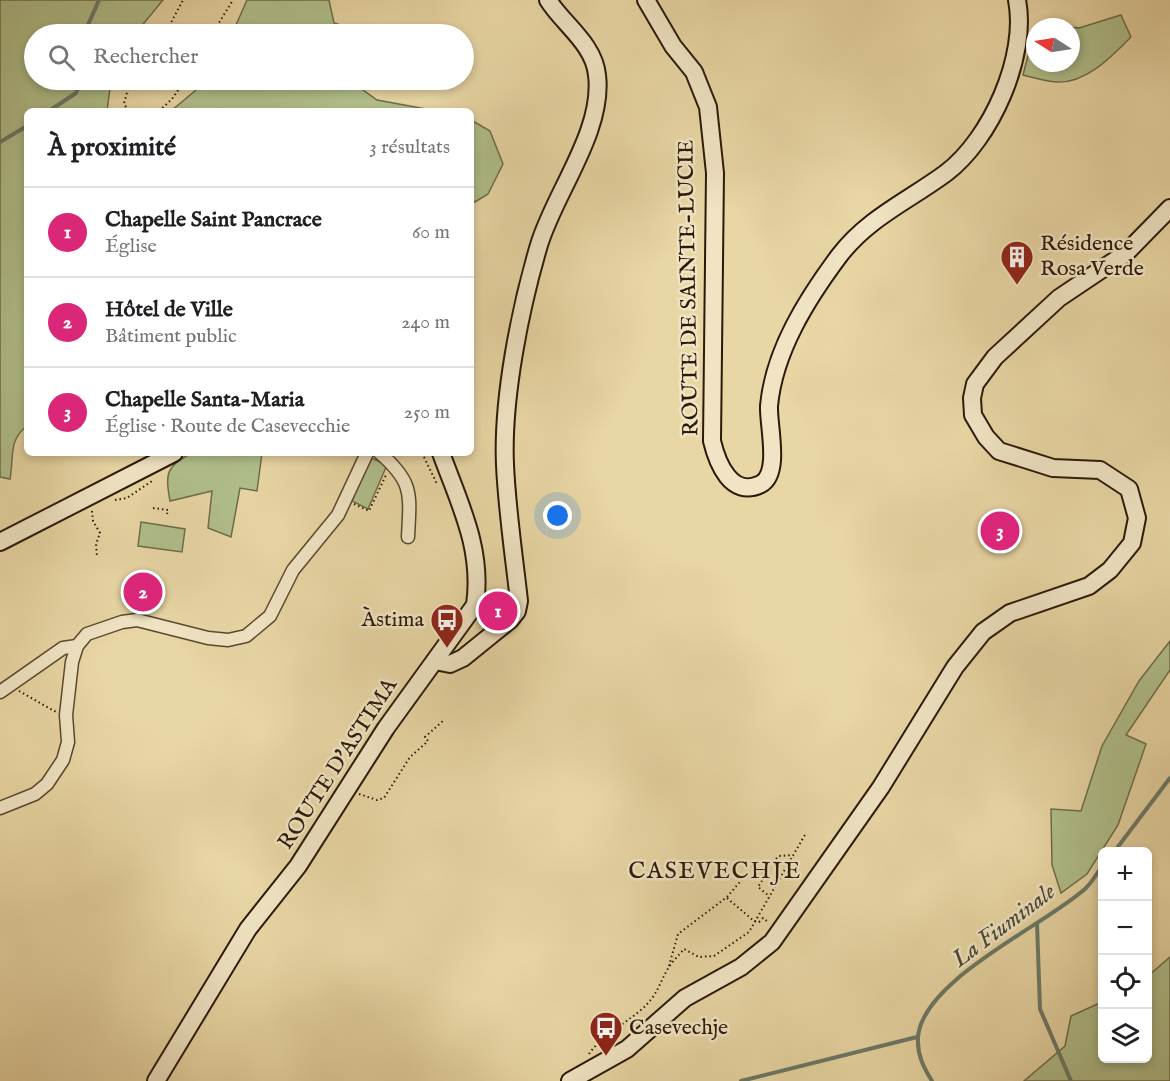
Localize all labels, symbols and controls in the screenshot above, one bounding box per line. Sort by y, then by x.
north arrow [1026,18,1080,72]
search box [24,24,474,90]
icon: search [45,41,78,74]
text: Rechercher [93,43,198,71]
text: À proximité [48,131,176,164]
text: 3 résultats [369,135,450,160]
street label: ROUTE DE SAINTE-LUCIE [672,139,706,437]
text: Chapelle Saint Pancrace [105,206,322,234]
text: 1 [64,220,71,245]
text: 60 m [412,220,450,245]
place label: Résidence Rosa Verde [1040,230,1144,283]
text: Église [105,234,157,259]
building icon: Résidence Rosa Verde [999,239,1035,286]
text: Hôtel de Ville [105,296,233,324]
text: 2 [63,310,72,335]
text: 240 m [401,310,450,335]
text: Bâtiment public [105,324,237,349]
text: Chapelle Santa-Maria [105,386,304,414]
text: 3 [64,400,71,425]
text: 250 m [404,400,450,425]
text: Église · Route de Casevecchie [105,414,350,439]
your location [543,501,572,530]
pin: 3 [980,508,1020,554]
pin: 2 [124,570,162,614]
pin: 1 [478,588,518,634]
bus stop icon: Àstima [429,602,465,649]
place label: Àstima [360,606,424,634]
street label: ROUTE D'ASTIMA [272,672,405,855]
map controls [1098,847,1152,1063]
button: + [1098,847,1152,901]
district label: CASEVECHJE [628,856,802,887]
water label: La Fiuminale [945,877,1062,976]
button: − [1098,901,1152,955]
button: locate [1098,955,1152,1009]
button: layers [1098,1009,1152,1063]
bus stop icon: Casevechje [588,1010,624,1057]
place label: Casevechje [629,1014,728,1042]

